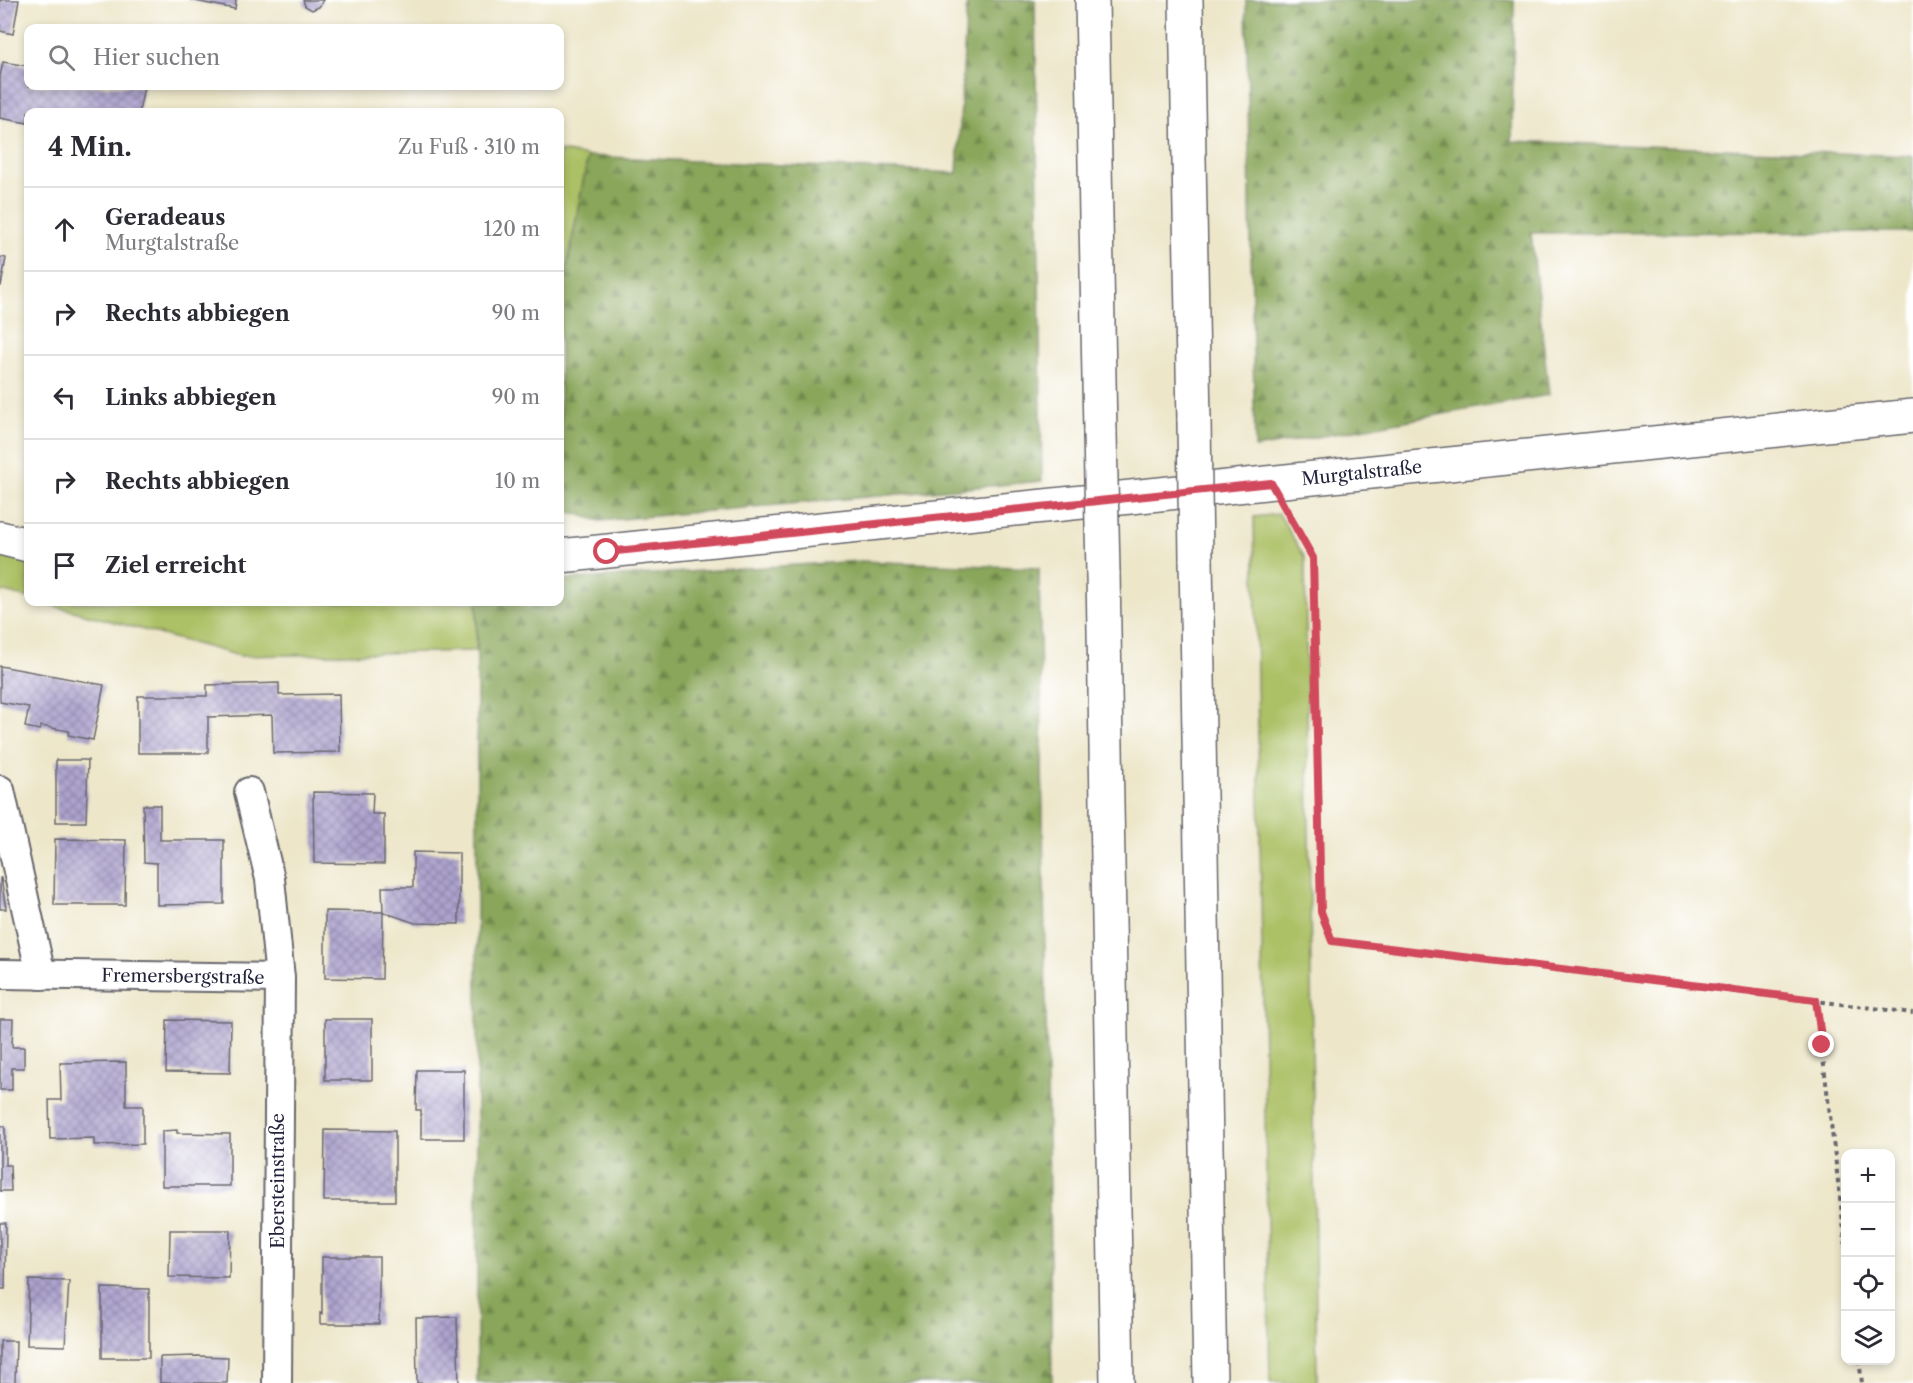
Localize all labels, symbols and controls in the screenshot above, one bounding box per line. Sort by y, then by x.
search box [24,24,564,90]
icon: search [45,41,78,74]
text: Hier suchen [93,44,220,71]
text: 4 Min. [48,131,132,163]
text: Zu Fuß · 310 m [398,135,540,159]
text: Geradeaus [105,204,225,231]
icon: ahead [48,213,81,246]
text: 120 m [483,217,540,241]
text: Murgtalstraße [105,231,239,255]
icon: right [48,297,81,330]
text: Rechts abbiegen [105,300,290,327]
text: 90 m [492,301,540,325]
icon: left [48,381,81,414]
text: Links abbiegen [105,384,277,411]
text: 90 m [492,385,540,409]
street label: Murgtalstraße [1300,456,1423,490]
icon: right [48,465,81,498]
text: Rechts abbiegen [105,468,290,495]
text: 10 m [495,469,540,493]
route start [593,538,619,564]
icon: arrive [48,549,81,582]
text: Ziel erreicht [105,552,246,579]
street label: Fremersbergstraße [101,964,265,989]
route end [1808,1031,1834,1057]
street label: Ebersteinstraße [267,1113,289,1249]
map controls [1841,1149,1895,1365]
button: + [1841,1149,1895,1203]
button: − [1841,1203,1895,1257]
button: locate [1841,1257,1895,1311]
button: layers [1841,1311,1895,1365]

